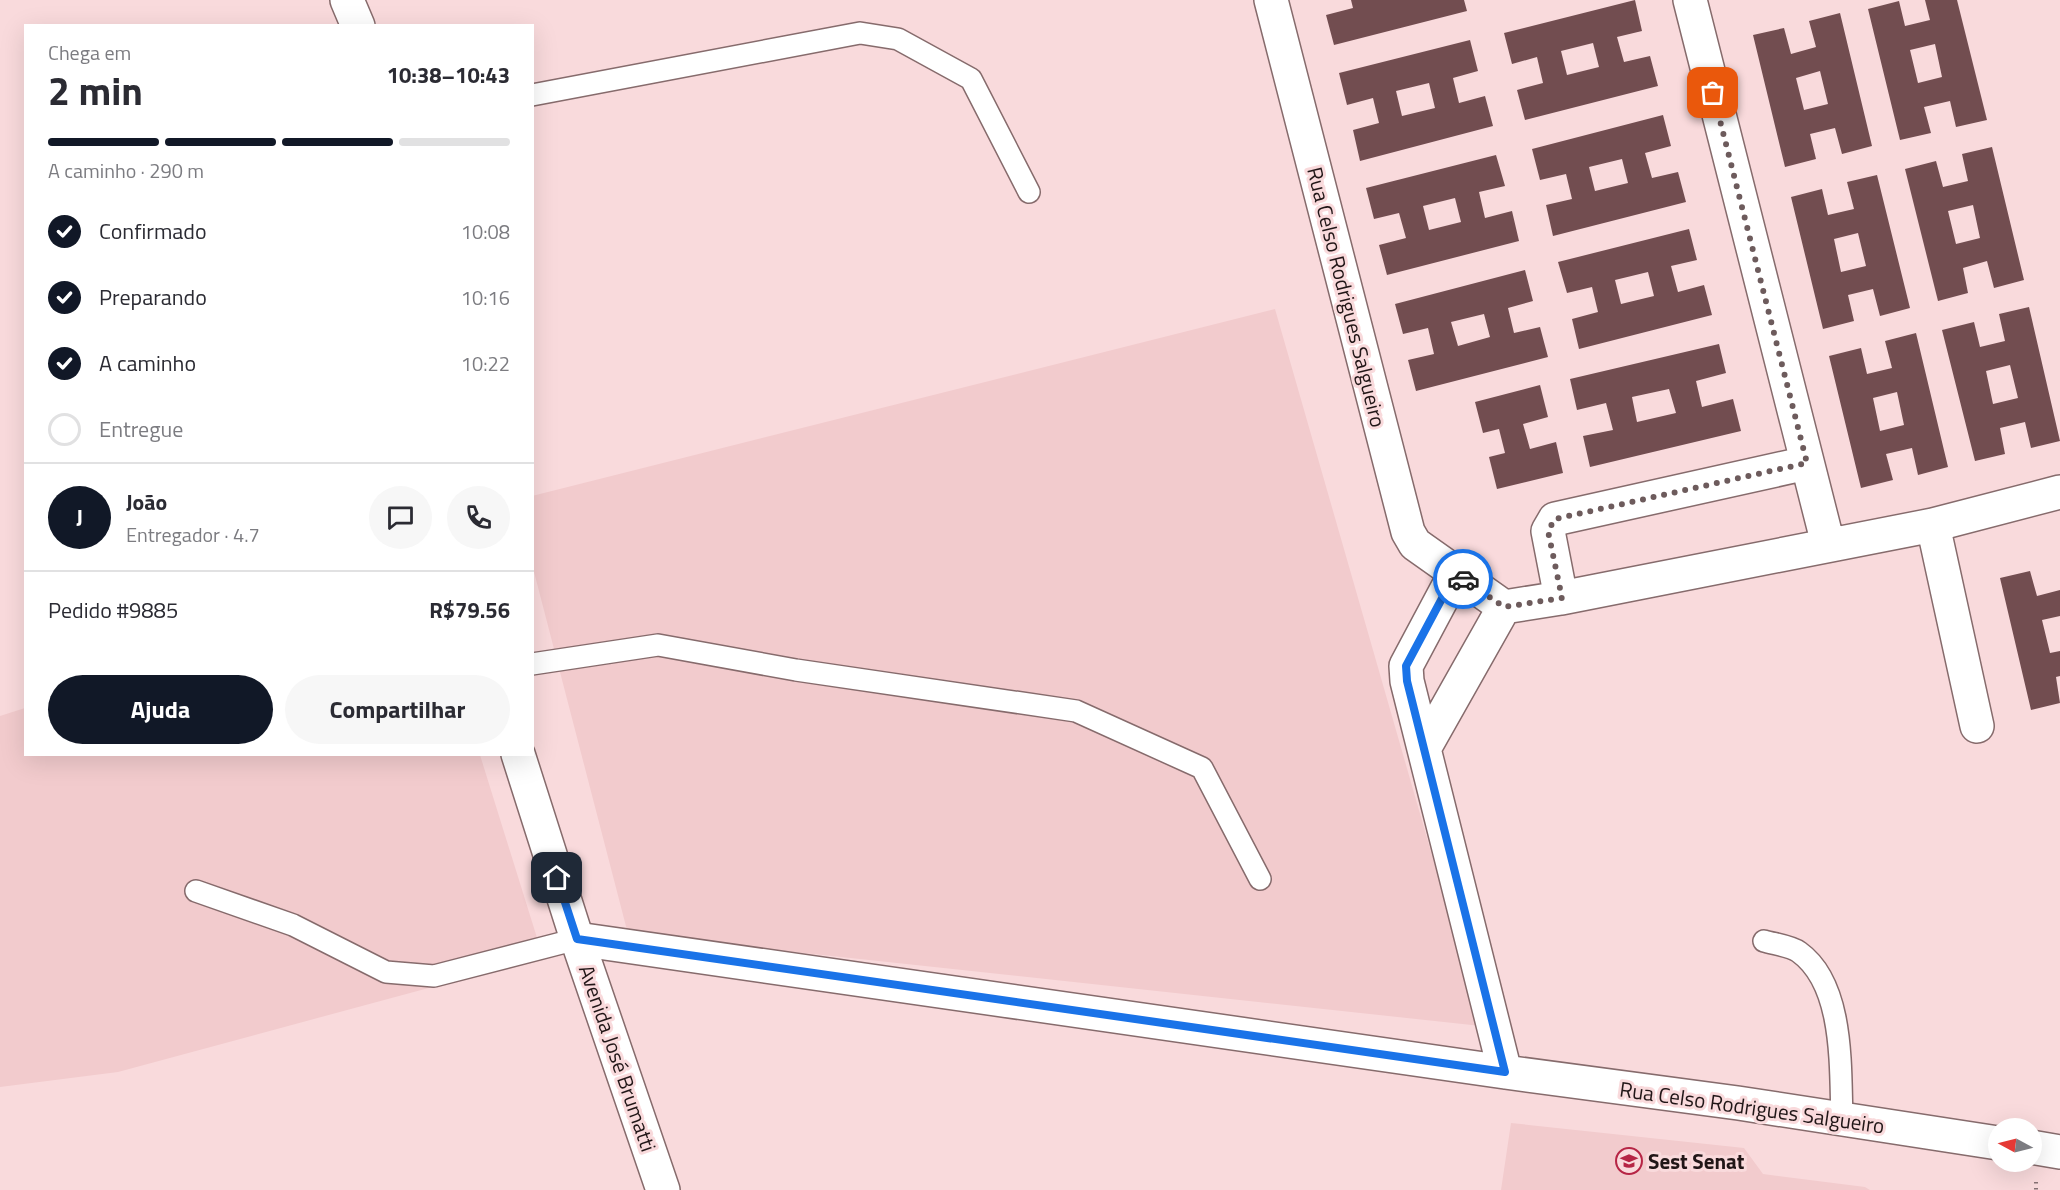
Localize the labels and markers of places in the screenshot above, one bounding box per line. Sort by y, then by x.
pin [1687,67,1738,118]
pin [531,852,582,903]
place label: Sest Senat [1648,1145,1745,1177]
school or university icon: Sest Senat [1614,1146,1644,1176]

